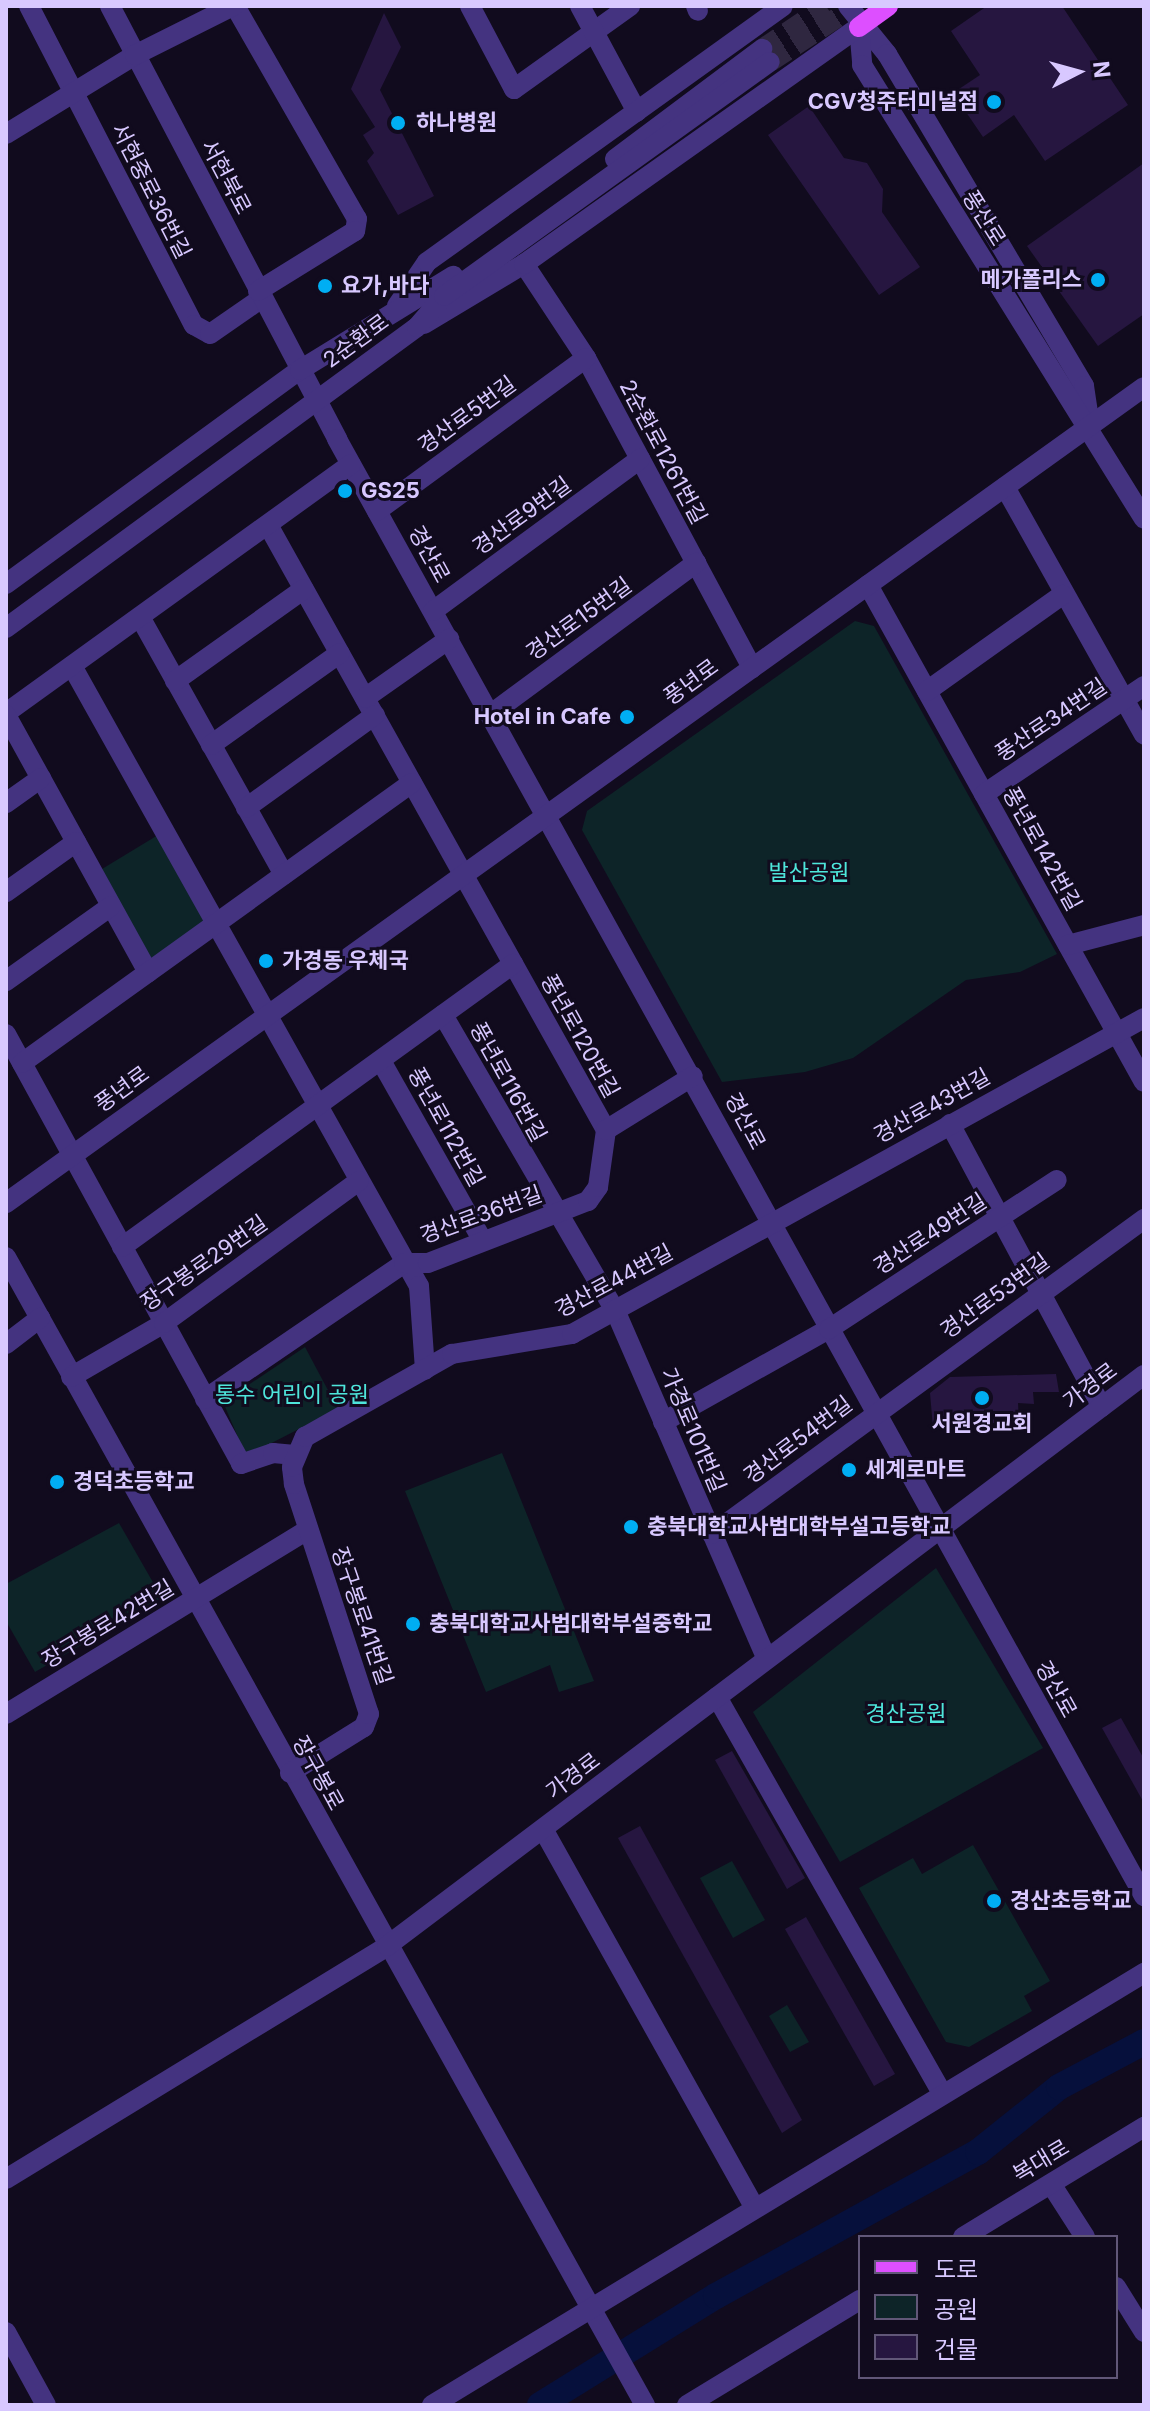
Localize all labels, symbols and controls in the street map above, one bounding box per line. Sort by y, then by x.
north arrow [1038,32,1118,112]
text: N [1088,60,1116,79]
place label: CGV청주터미널점 [808,89,978,115]
marker: CGV청주터미널점 [985,93,1003,111]
place label: 하나병원 [416,110,497,136]
marker: 하나병원 [387,112,409,134]
street label: 서현중로36번길 [105,119,197,263]
street label: 서현북로 [195,135,257,219]
street label: 풍산로 [957,185,1011,251]
place label: 메가폴리스 [981,267,1082,293]
marker: 메가폴리스 [1089,271,1107,289]
place label: 요가,바다 [341,273,429,299]
marker: 요가,바다 [316,277,334,295]
street label: 2순환로 [318,309,394,373]
street label: 경산로5번길 [413,371,521,459]
street label: 2순환로1261번길 [614,375,712,529]
street label: 경산로9번길 [468,472,576,560]
place label: GS25 [361,478,420,504]
marker: GS25 [336,482,354,500]
street label: 경산로 [403,521,455,587]
street label: 경산로15번길 [521,572,637,666]
street label: 풍년로 [659,653,723,711]
street label: 풍산로34번길 [990,673,1112,767]
place label: Hotel in Cafe [474,704,611,730]
marker: Hotel in Cafe [618,708,636,726]
street label: 풍년로142번길 [997,782,1087,916]
park label: 발산공원 [769,860,849,886]
place label: 가경동 우체국 [282,948,409,974]
marker: 가경동 우체국 [257,952,275,970]
street label: 풍년로120번길 [535,969,625,1103]
street label: 풍년로116번길 [464,1018,552,1146]
street label: 풍년로 [90,1060,154,1118]
street label: 풍년로112번길 [402,1063,490,1191]
street label: 경산로43번길 [869,1063,995,1149]
street label: 경산로 [719,1088,771,1154]
street label: 경산로36번길 [416,1181,546,1249]
street label: 경산로49번길 [869,1188,991,1280]
street label: 장구봉로29번길 [136,1210,272,1316]
street label: 경산로44번길 [551,1239,677,1323]
street label: 경산로53번길 [935,1248,1055,1344]
street label: 가경로 [1058,1357,1122,1415]
street label: 가경로101번길 [655,1364,731,1496]
park label: 통수 어린이 공원 [215,1382,369,1408]
marker: 서원경교회 [973,1389,991,1407]
street label: 경산로54번길 [739,1391,857,1489]
place label: 서원경교회 [931,1411,1033,1437]
place label: 세계로마트 [865,1457,966,1483]
marker: 세계로마트 [840,1461,858,1479]
place label: 경덕초등학교 [73,1469,194,1495]
marker: 경덕초등학교 [48,1473,66,1491]
place label: 충북대학교사범대학부설고등학교 [647,1514,951,1540]
marker: 충북대학교사범대학부설고등학교 [622,1518,640,1536]
street label: 장구봉로41번길 [326,1544,398,1688]
street label: 장구봉로42번길 [37,1574,179,1674]
place label: 충북대학교사범대학부설중학교 [429,1611,712,1637]
marker: 충북대학교사범대학부설중학교 [404,1615,422,1633]
street label: 경산로 [1030,1656,1082,1722]
park label: 경산공원 [866,1701,946,1727]
street label: 장구봉로 [287,1731,349,1815]
street label: 가경로 [541,1747,605,1805]
place label: 경산초등학교 [1010,1888,1131,1914]
marker: 경산초등학교 [985,1892,1003,1910]
street label: 복대로 [1008,2134,1074,2188]
legend [858,2235,1118,2379]
text: 도로 [934,2255,978,2284]
text: 공원 [934,2295,978,2324]
text: 건물 [934,2335,978,2364]

